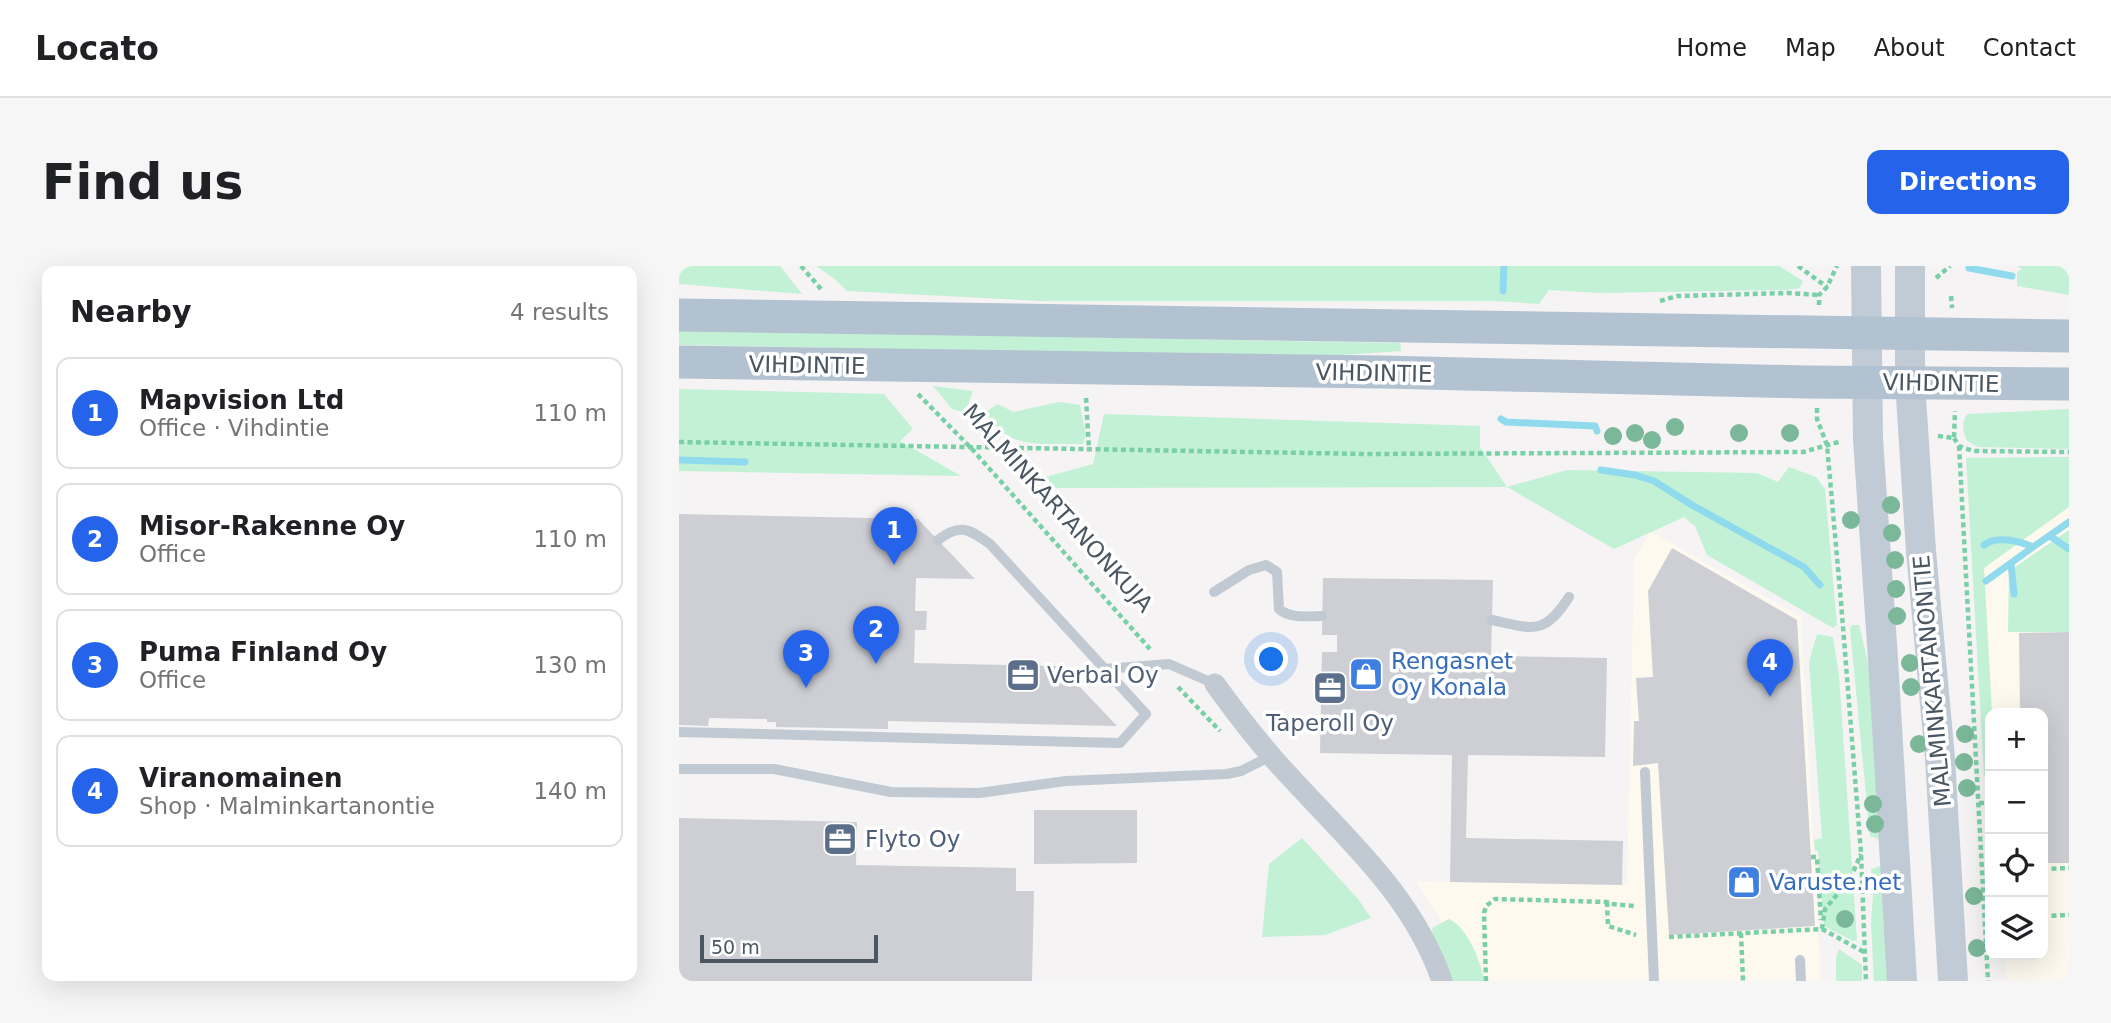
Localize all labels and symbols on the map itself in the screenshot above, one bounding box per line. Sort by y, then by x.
street label: VIHDINTIE [748,351,866,379]
street label: VIHDINTIE [1315,359,1433,387]
street label: VIHDINTIE [1882,369,2000,397]
street label: MALMINKARTANONKUJA [958,399,1158,618]
pin: 1 [871,507,917,565]
street label: MALMINKARTANONTIE [1908,554,1956,808]
pin: 2 [853,606,899,664]
pin: 3 [783,630,829,688]
pin: 4 [1747,639,1793,697]
your location [1254,642,1288,676]
place label: Rengasnet Oy Konala [1391,648,1513,700]
shop icon: Rengasnet Oy Konala [1347,655,1385,693]
office icon: Verbal Oy [1004,656,1042,694]
place label: Verbal Oy [1047,662,1159,688]
office icon: Taperoll Oy [1311,669,1349,707]
place label: Taperoll Oy [1265,710,1394,736]
office icon: Flyto Oy [821,820,859,858]
place label: Flyto Oy [865,826,960,852]
shop icon: Varuste.net [1725,863,1763,901]
place label: Varuste.net [1769,869,1901,895]
scale bar [700,932,879,964]

